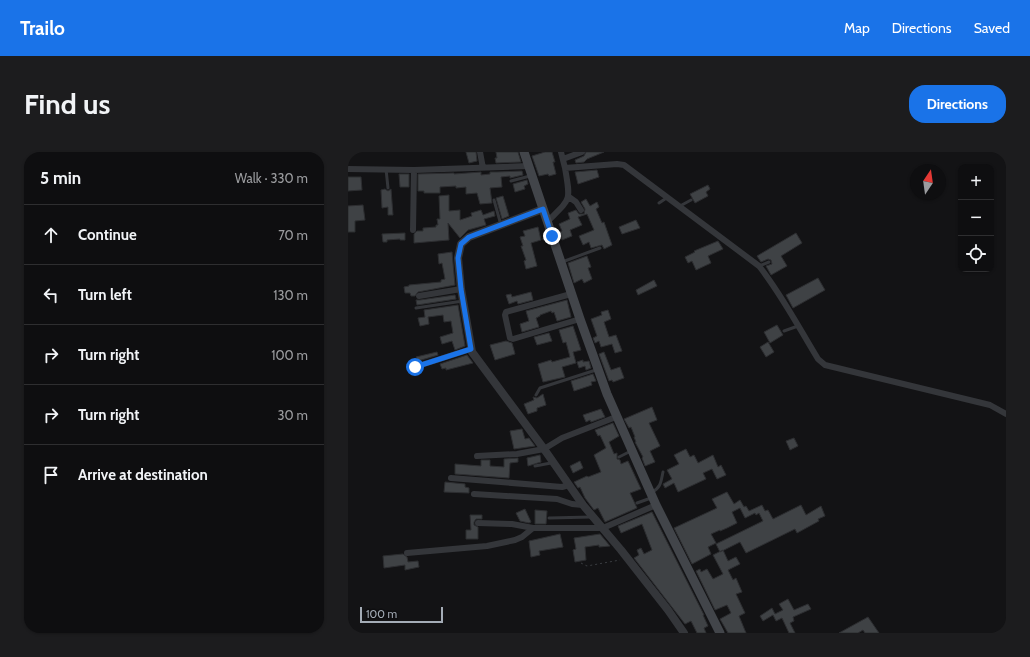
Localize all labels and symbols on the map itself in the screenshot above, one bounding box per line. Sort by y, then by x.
north arrow [910,164,946,200]
route end [543,227,561,245]
route start [406,358,424,376]
scale bar [360,605,443,624]

